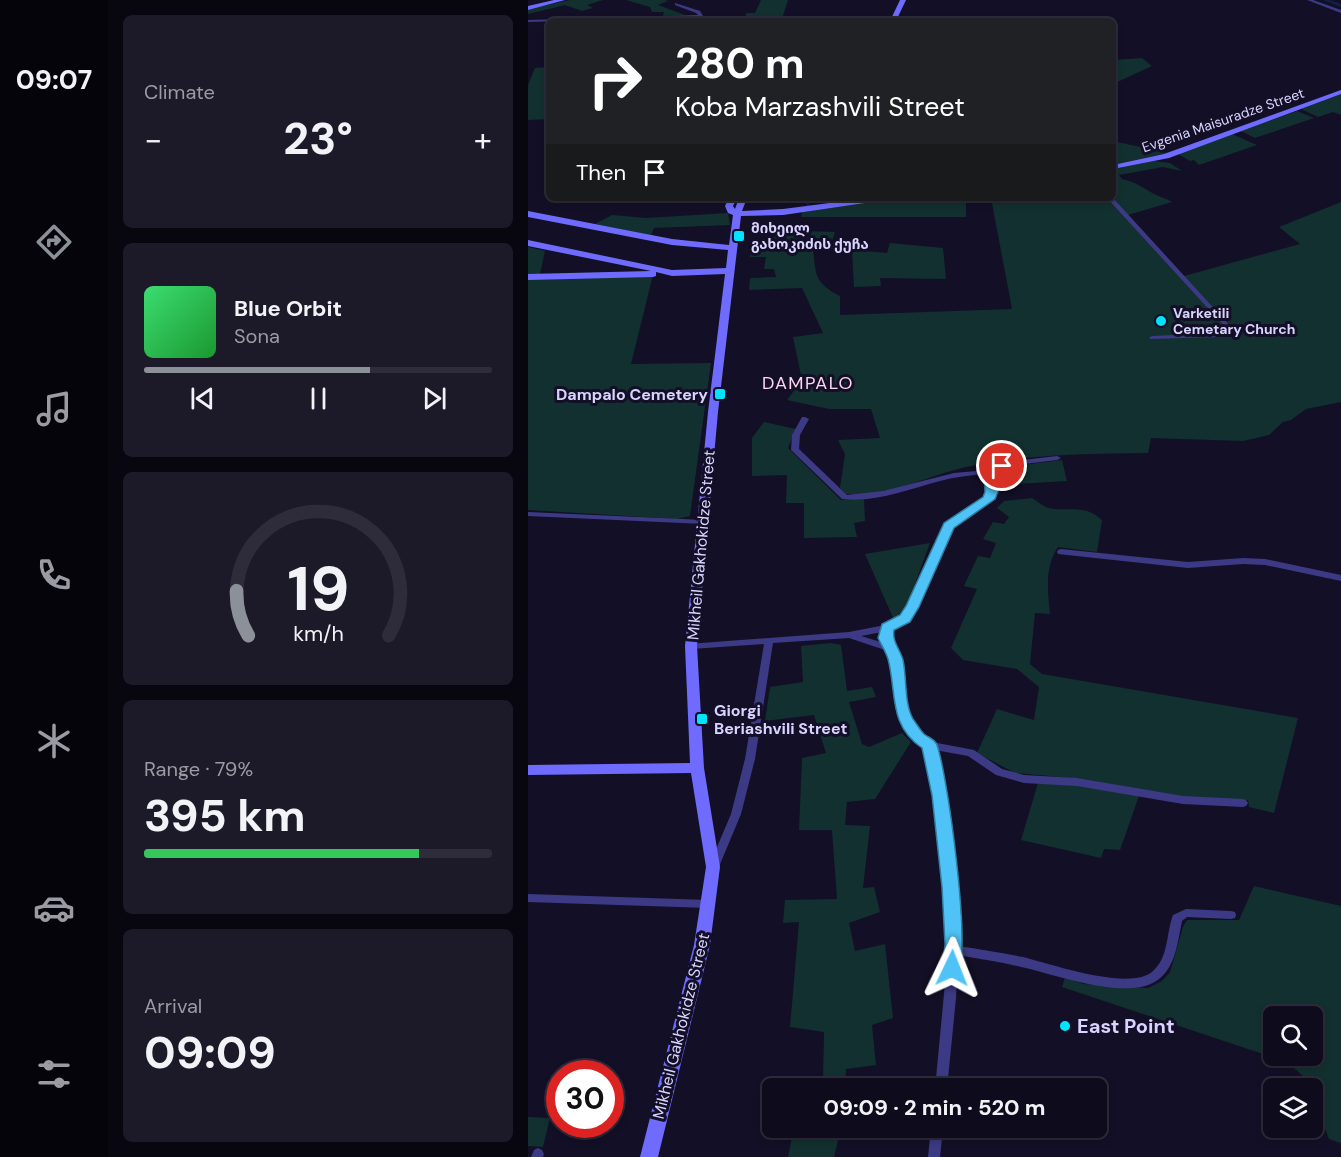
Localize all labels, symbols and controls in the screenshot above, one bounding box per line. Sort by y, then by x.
text: 280 m [675,36,805,91]
icon: right [576,42,654,120]
text: 09:07 [16,62,92,97]
text: Climate [144,79,215,105]
street label: Evgenia Maisuradze Street [1140,84,1306,156]
text: Koba Marzashvili Street [675,89,965,124]
text: 23° [283,109,353,168]
text: − [144,118,162,161]
text: + [474,118,492,161]
icon: arrive [638,156,671,189]
text: Then [576,158,626,187]
place label: მიხეილ გახოკიძის ქუჩა [751,219,869,253]
icon: directions [33,221,75,263]
marker: მიხეილ გახოკიძის ქუჩა [732,229,746,243]
text: Blue Orbit [234,294,342,323]
place label: Varketili Cemetary Church [1173,304,1295,338]
marker: Varketili Cemetary Church [1154,314,1168,328]
text: Sona [234,323,280,349]
district label: DAMPALO [762,371,854,395]
icon: previous [186,382,219,415]
icon: pause [302,382,335,415]
icon: next [418,382,451,415]
place label: Dampalo Cemetery [556,384,708,405]
marker: Dampalo Cemetery [713,387,727,401]
icon: music [33,388,75,430]
pin [976,440,1027,491]
street label: Mikheil Gakhokidze Street [682,449,720,641]
icon: arrive [985,449,1018,482]
text: 19 [287,548,349,629]
icon: phone [33,554,75,596]
text: km/h [293,620,343,648]
place label: Giorgi Beriashvili Street [714,700,847,739]
marker: Giorgi Beriashvili Street [695,712,709,726]
icon: climate [33,720,75,762]
text: Range · 79% [144,756,253,782]
text: 395 km [144,786,306,845]
icon: car [33,887,75,929]
street label: Mikheil Gakhokidze Street [648,931,714,1121]
position arrow [920,936,984,1000]
text: Arrival [144,993,202,1019]
map controls [1263,1006,1323,1138]
button: search [1263,1006,1323,1066]
place label: East Point [1077,1013,1175,1039]
marker: East Point [1058,1019,1072,1033]
text: 09:09 [144,1023,276,1082]
icon: filters [33,1053,75,1095]
speed limit sign: 30 [546,1060,624,1138]
button: layers [1263,1078,1323,1138]
text: 09:09 · 2 min · 520 m [824,1093,1045,1122]

